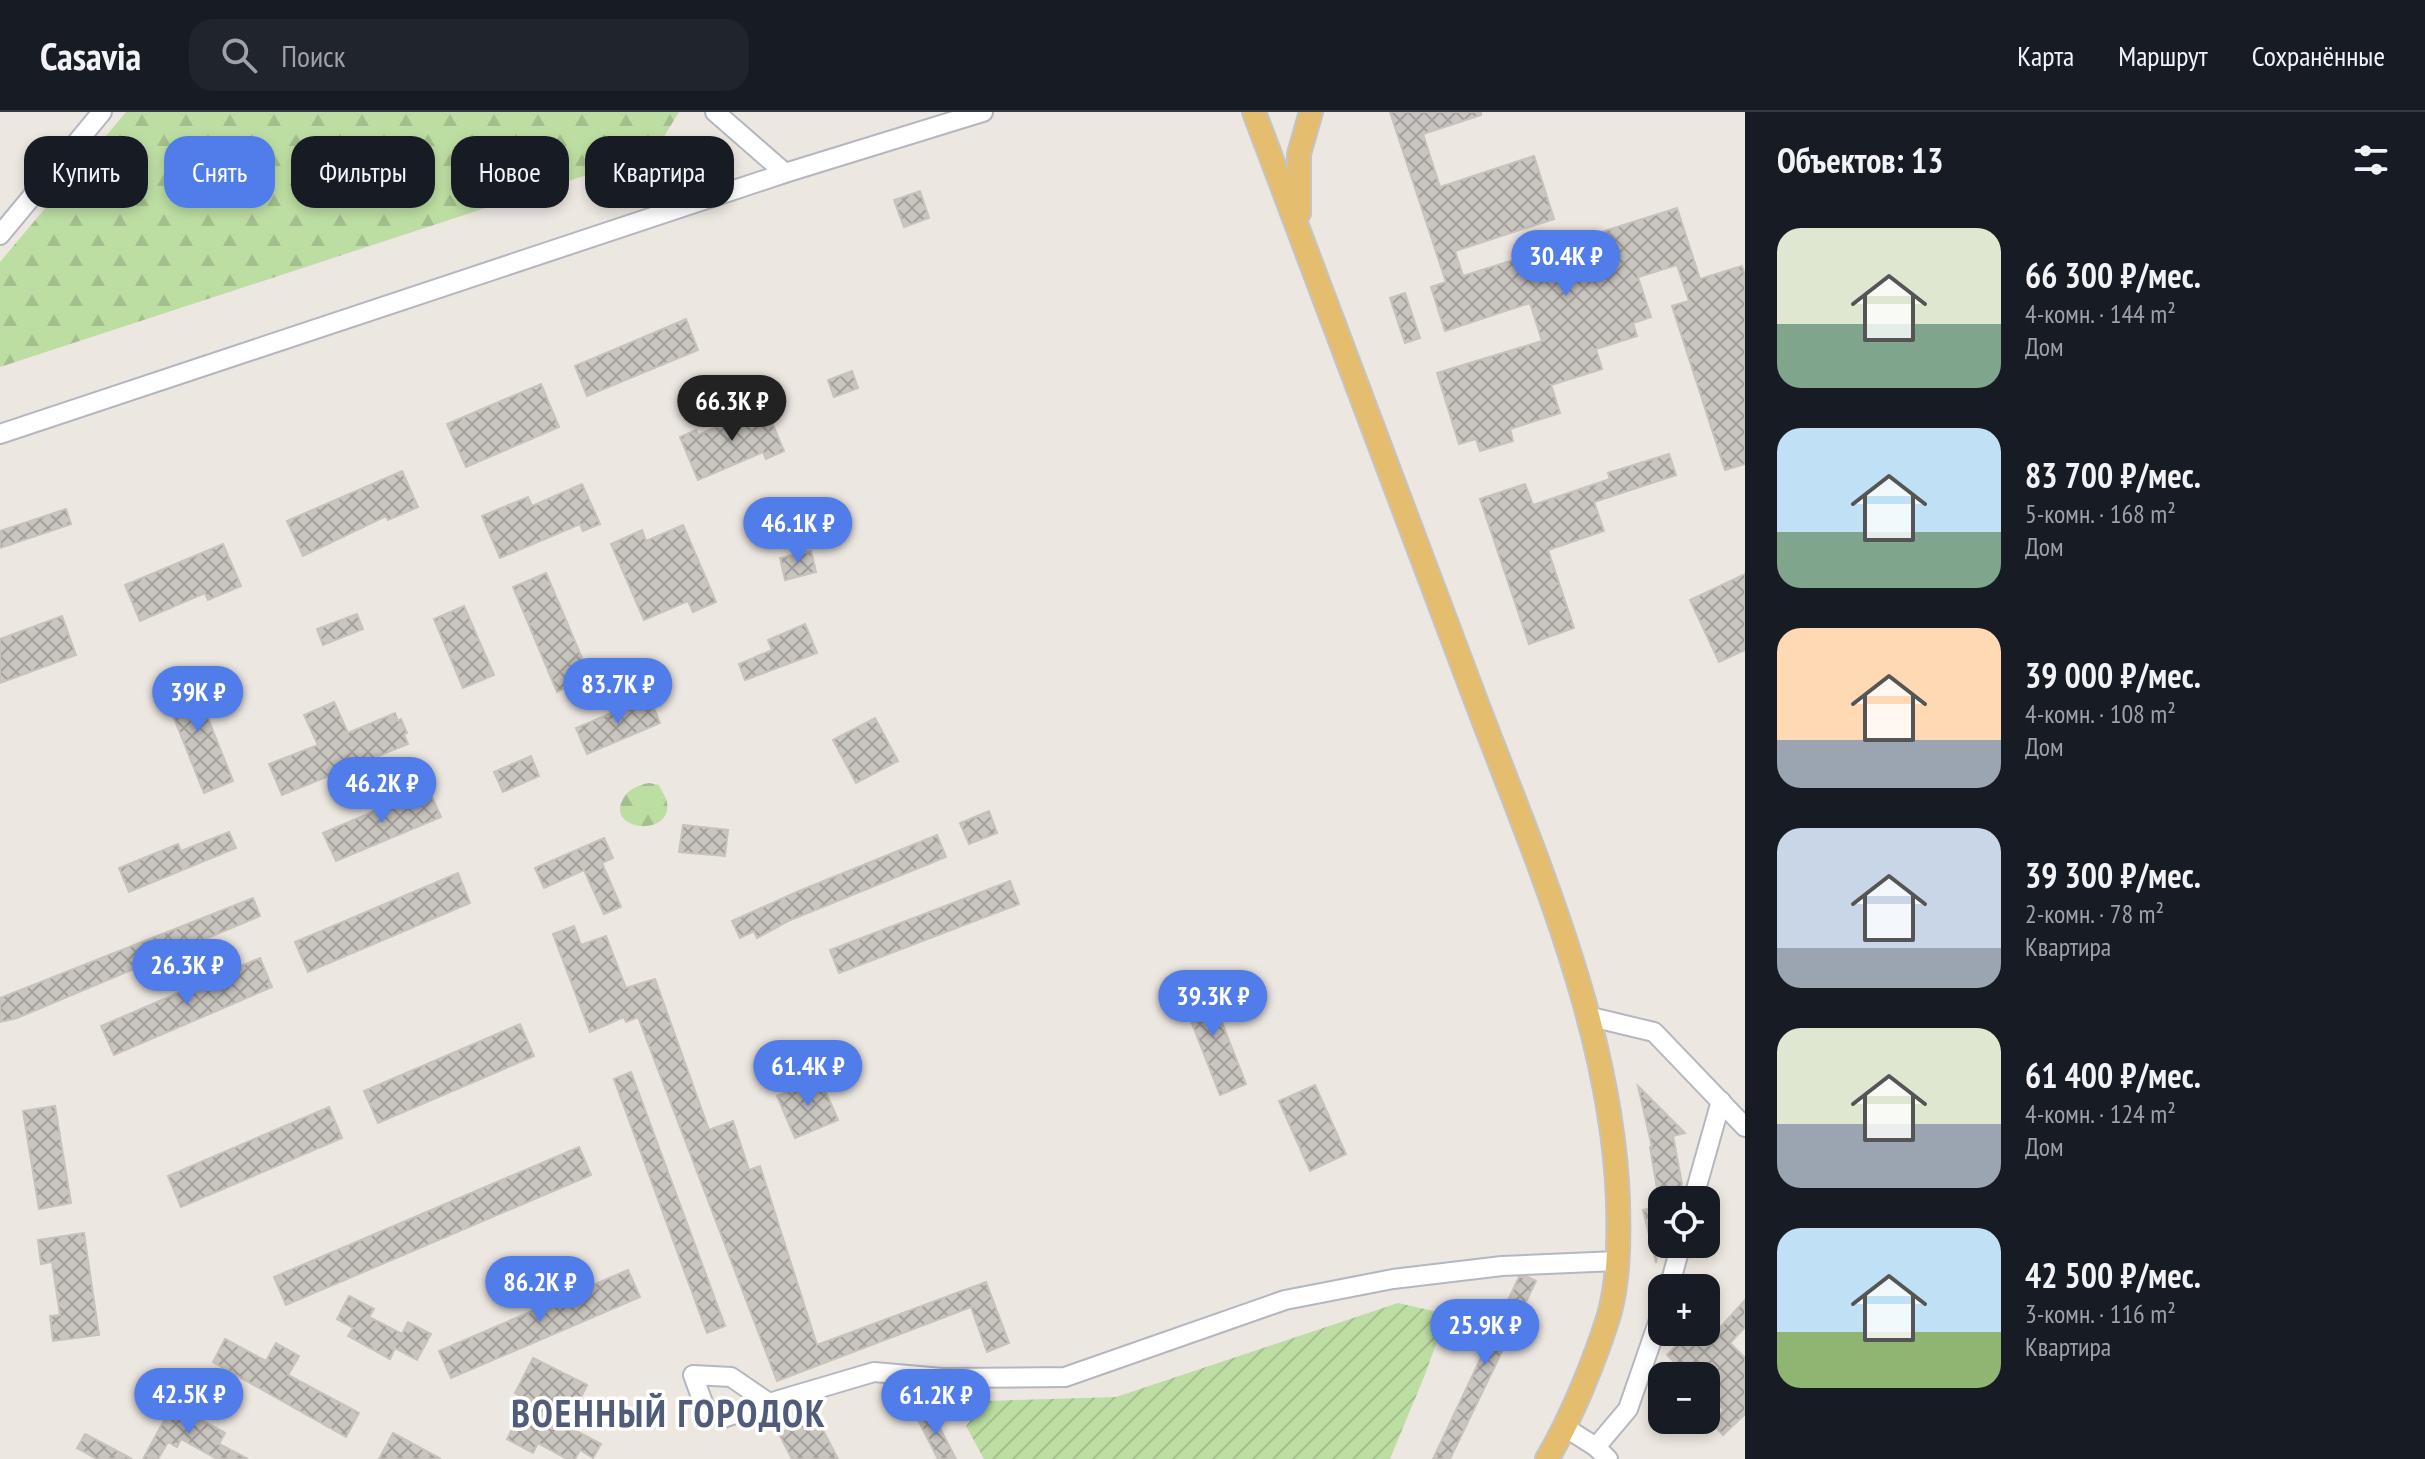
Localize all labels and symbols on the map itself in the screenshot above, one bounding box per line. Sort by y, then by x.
pin: 30.4K ₽ [1492,230,1640,298]
pin: 66.3K ₽ [658,375,806,443]
pin: 46.1K ₽ [724,497,872,565]
pin: 83.7K ₽ [544,658,692,726]
pin: 39K ₽ [142,666,254,734]
pin: 46.2K ₽ [308,757,456,825]
pin: 26.3K ₽ [113,939,261,1007]
pin: 39.3K ₽ [1139,970,1287,1038]
pin: 61.4K ₽ [734,1040,882,1108]
pin: 86.2K ₽ [466,1256,614,1324]
pin: 25.9K ₽ [1411,1299,1559,1367]
pin: 42.5K ₽ [115,1368,263,1436]
pin: 61.2K ₽ [862,1369,1010,1437]
district label: ВОЕННЫЙ ГОРОДОК [511,1388,827,1437]

